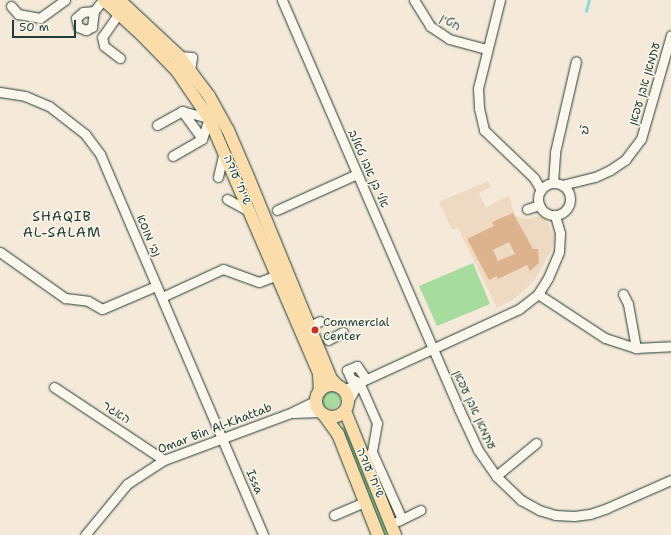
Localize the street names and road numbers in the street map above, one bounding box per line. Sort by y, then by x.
street label: חטין [437,11,463,35]
street label: עתמאן אבן עפאן [626,41,664,127]
street label: אלי בן אבו טאלב [344,128,392,210]
street label: שייח' עודה [220,153,254,207]
street label: נבי מוסא [133,213,163,259]
street label: עתמאן אבן עפאן [449,368,499,452]
street label: האגר [99,399,133,427]
street label: Omar Bin Al-Khattab [156,401,274,457]
street label: שייח' עודה [353,446,387,500]
street label: Issa [242,468,266,496]

